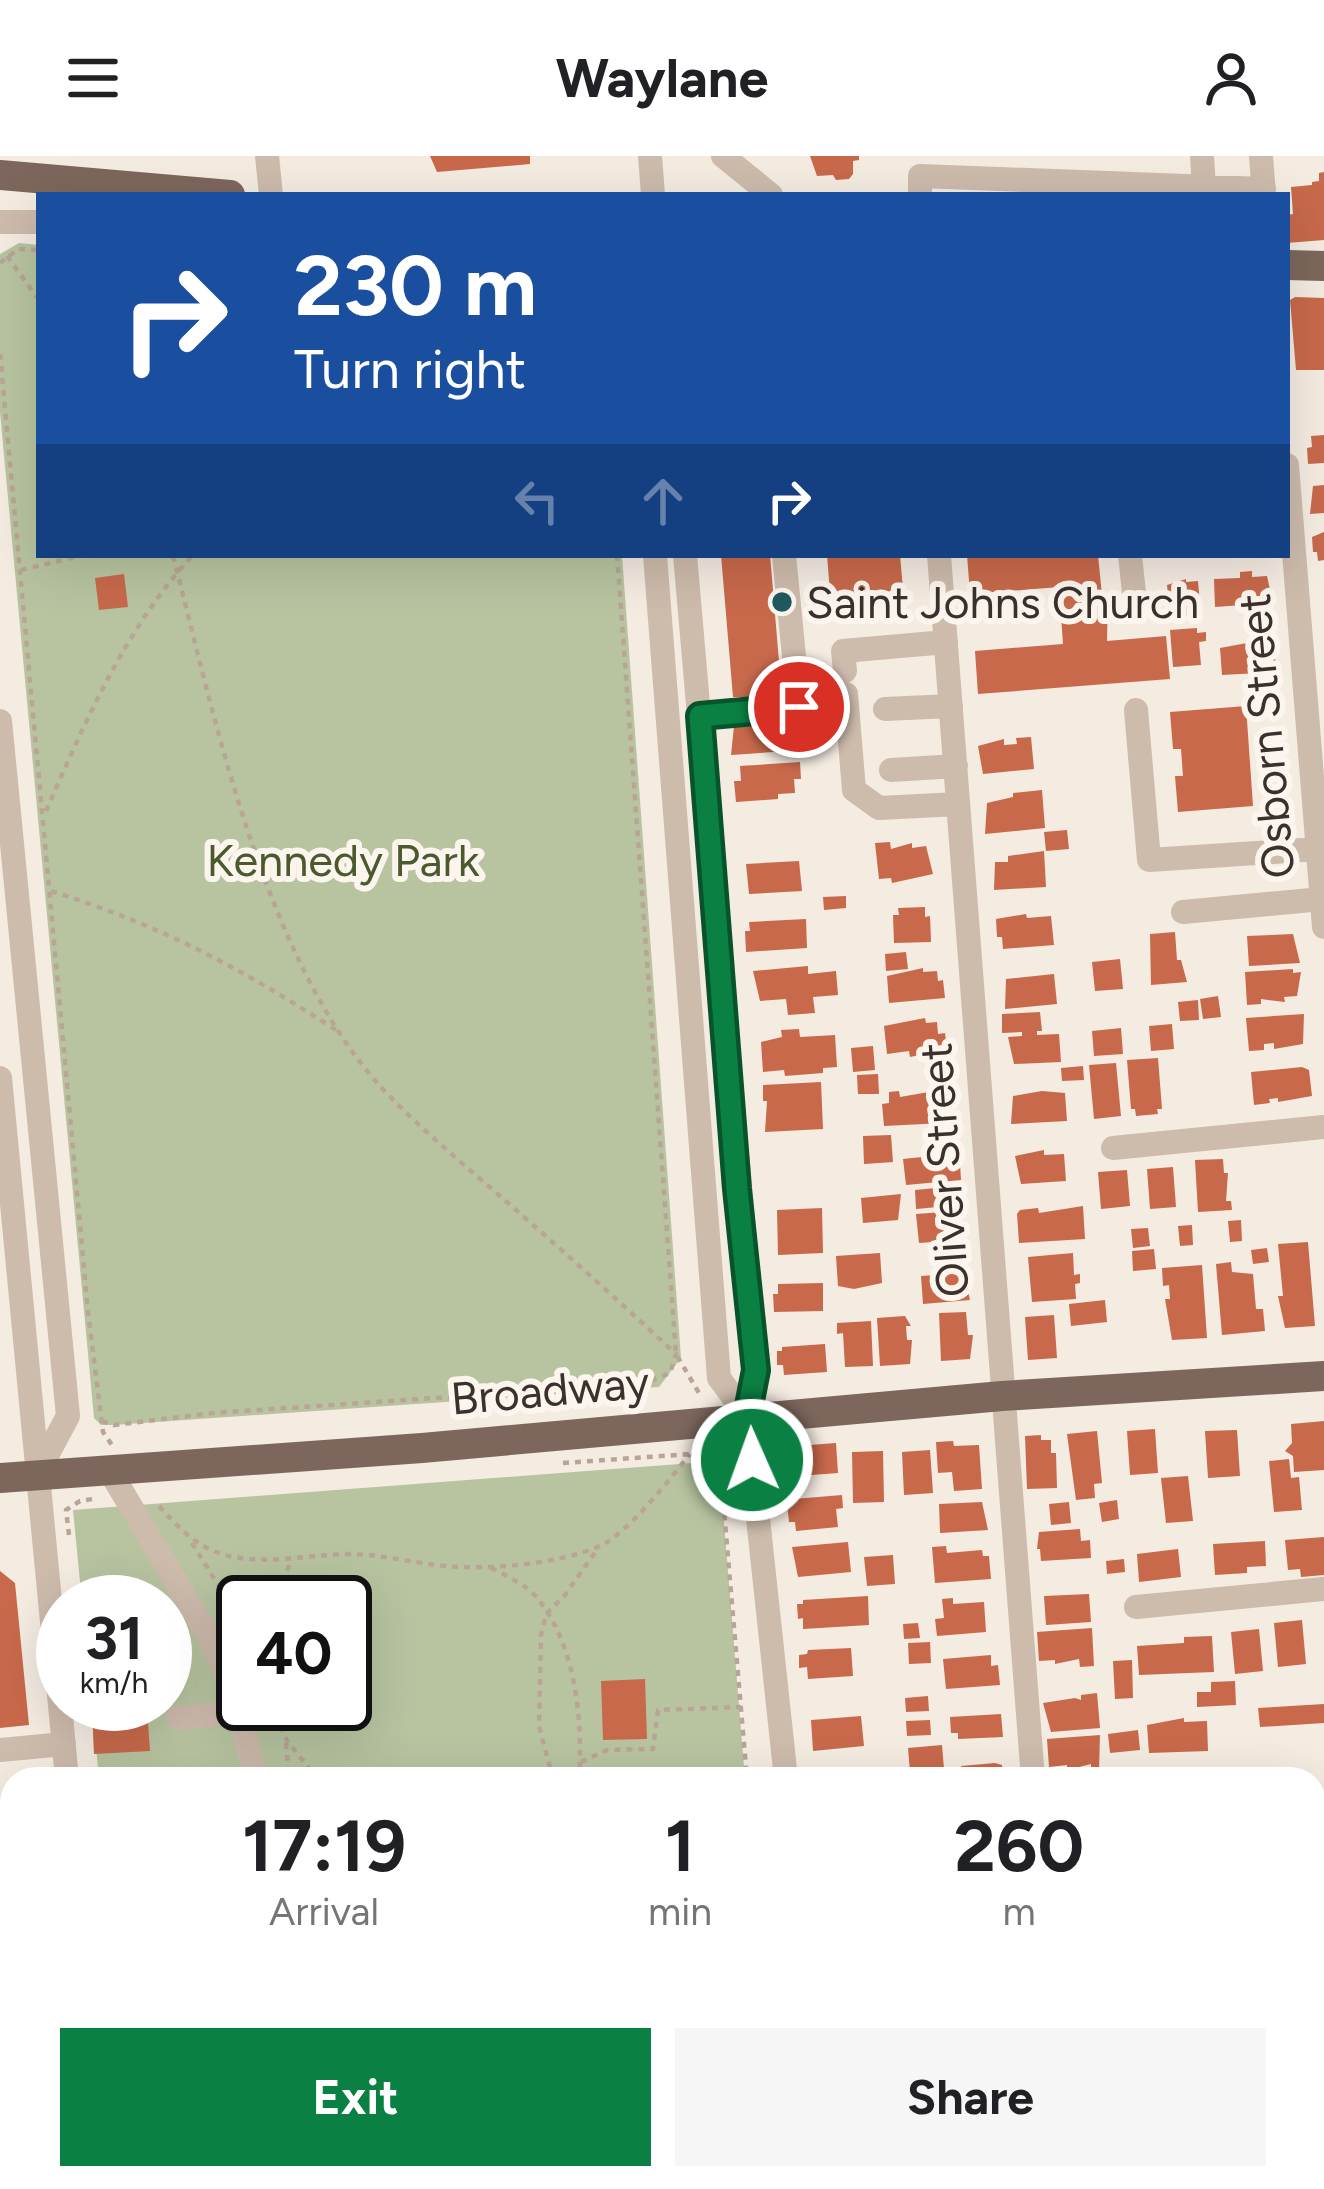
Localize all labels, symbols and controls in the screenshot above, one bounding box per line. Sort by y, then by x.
icon: menu [60,45,126,111]
icon: person [1198,45,1264,111]
text: Waylane [556,46,768,111]
text: 230 m [294,235,537,336]
icon: right [96,240,252,396]
text: Turn right [294,337,526,402]
icon: left [504,468,570,534]
icon: ahead [630,468,696,534]
icon: right [756,468,822,534]
place label: Saint Johns Church [806,575,1199,629]
marker: Saint Johns Church [769,589,795,615]
street label: Osborn Street [1227,591,1305,881]
pin [748,656,850,758]
icon: arrive [766,674,832,740]
park label: Kennedy Park [206,833,480,887]
street label: Oliver Street [908,1041,980,1299]
street label: Broadway [448,1354,652,1426]
position arrow [689,1397,815,1523]
speed limit sign: 40 [216,1575,372,1731]
text: 31 [85,1602,143,1674]
text: km/h [80,1664,148,1701]
text: 17:19 [242,1803,406,1889]
text: 1 [665,1803,695,1889]
text: 260 [954,1803,1084,1889]
text: Arrival [269,1888,379,1935]
text: min [648,1888,712,1935]
text: m [1002,1888,1036,1935]
button: Exit [60,2028,651,2166]
button: Share [675,2028,1266,2166]

